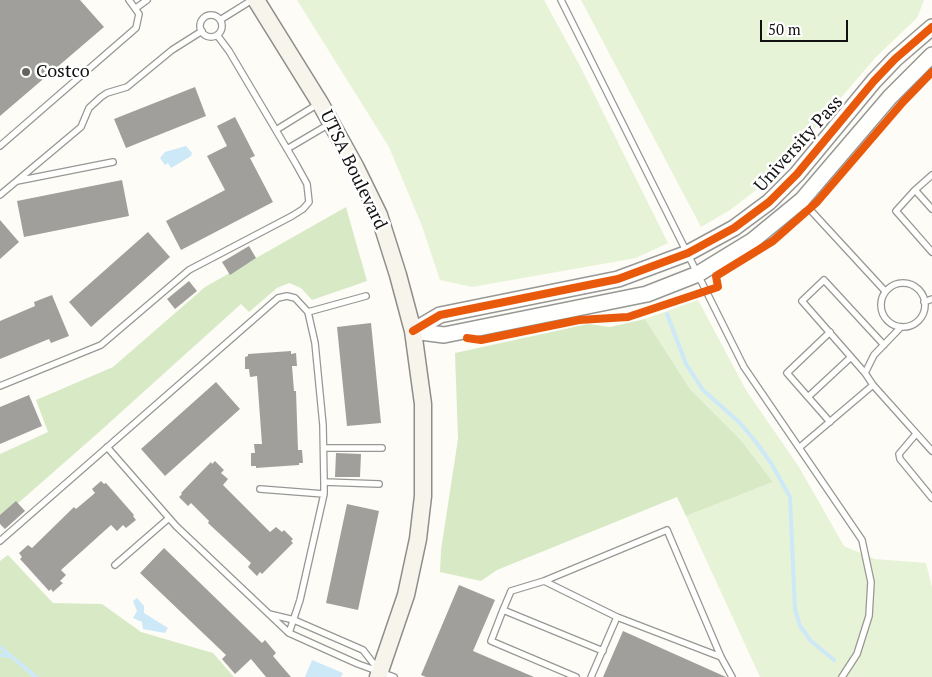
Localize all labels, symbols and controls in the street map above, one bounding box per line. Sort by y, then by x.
scale bar [762,10,850,42]
text: 50 m [768,19,801,39]
place label: Costco [36,61,90,83]
marker: Costco [20,66,32,78]
street label: University Pass [750,92,848,196]
street label: UTSA Boulevard [315,107,391,233]

